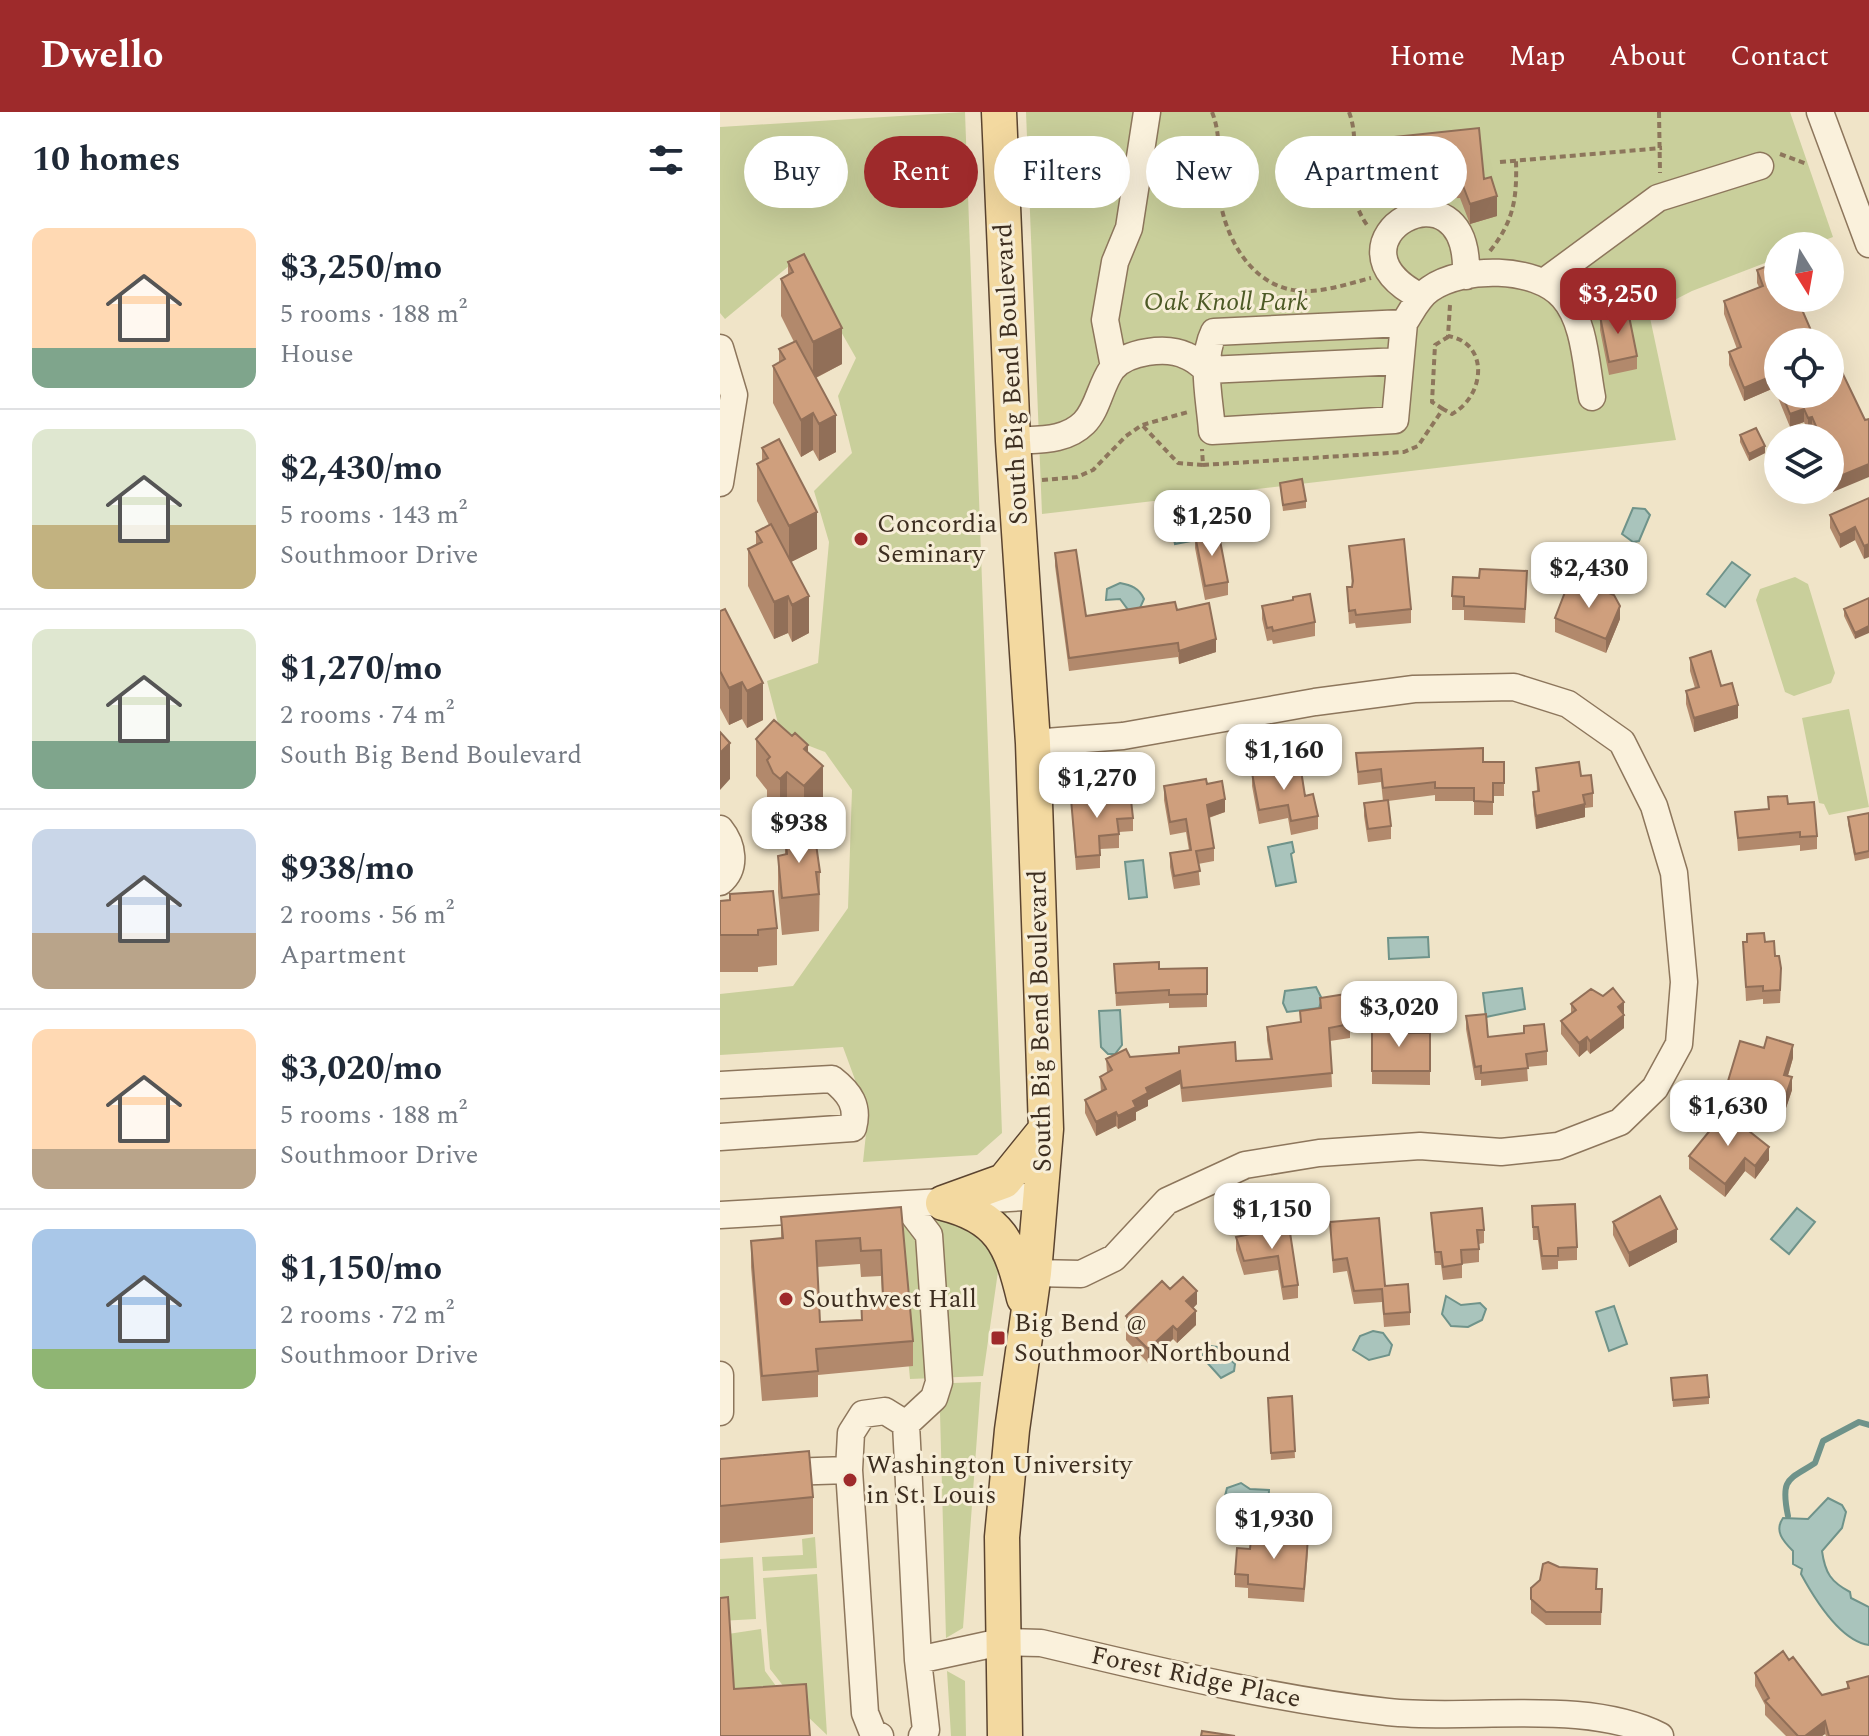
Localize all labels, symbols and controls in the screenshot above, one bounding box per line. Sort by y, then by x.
text: Dwello [40,27,164,85]
text: Home [1389,35,1465,78]
text: Map [1509,35,1565,78]
text: About [1609,35,1686,78]
text: Contact [1730,35,1829,78]
text: 10 homes [32,134,181,186]
chip: Buy [744,136,848,208]
chip: Rent [864,136,978,208]
chip: Filters [994,136,1130,208]
chip: New [1146,136,1259,208]
chip: Apartment [1275,136,1467,208]
icon: filters [644,138,688,182]
street label: South Big Bend Boulevard [983,222,1039,526]
north arrow [1764,232,1844,312]
map controls [1764,232,1844,504]
text: $3,250/mo [280,242,442,294]
icon: home [96,260,192,356]
pin: $3,250 [1553,268,1683,336]
text: $3,250 [1578,274,1658,314]
park label: Oak Knoll Park [1144,282,1308,322]
text: 5 rooms · 188 m² [280,294,467,334]
button: locate [1764,328,1844,408]
text: House [280,334,354,374]
button: layers [1764,424,1844,504]
text: $2,430/mo [280,443,442,495]
icon: home [96,461,192,557]
pin: $1,250 [1147,490,1277,558]
text: 5 rooms · 143 m² [280,495,467,535]
text: $1,250 [1172,496,1252,536]
place label: Concordia Seminary [877,504,998,574]
marker: Concordia Seminary [852,530,870,548]
text: Southmoor Drive [280,535,478,575]
pin: $2,430 [1524,542,1654,610]
text: $2,430 [1549,548,1629,588]
text: $1,270/mo [280,643,442,695]
icon: home [96,661,192,757]
text: 2 rooms · 74 m² [280,695,454,735]
pin: $1,160 [1219,724,1349,792]
text: $1,160 [1244,730,1324,770]
text: South Big Bend Boulevard [280,735,582,775]
pin: $1,270 [1032,752,1162,820]
text: $1,270 [1057,758,1137,798]
pin: $938 [752,797,846,865]
text: $938 [770,803,828,843]
text: $938/mo [280,843,414,895]
icon: home [96,861,192,957]
street label: South Big Bend Boulevard [1017,870,1063,1172]
text: 2 rooms · 56 m² [280,895,454,935]
text: Apartment [280,935,406,975]
pin: $3,020 [1334,981,1464,1049]
text: $3,020 [1359,987,1439,1027]
text: $3,020/mo [280,1043,442,1095]
icon: home [96,1061,192,1157]
pin: $1,630 [1663,1080,1793,1148]
text: $1,630 [1688,1086,1768,1126]
text: 5 rooms · 188 m² [280,1095,467,1135]
text: Southmoor Drive [280,1135,478,1175]
pin: $1,150 [1207,1183,1337,1251]
text: $1,150 [1232,1189,1312,1229]
text: $1,150/mo [280,1243,442,1295]
icon: home [96,1261,192,1357]
place label: Southwest Hall [802,1279,977,1319]
marker: Southwest Hall [777,1290,795,1308]
text: 2 rooms · 72 m² [280,1295,454,1335]
place label: Big Bend @ Southmoor Northbound [1014,1303,1291,1373]
marker: Big Bend @ Southmoor Northbound [989,1329,1007,1347]
text: Southmoor Drive [280,1335,478,1375]
place label: Washington University in St. Louis [866,1445,1134,1515]
marker: Washington University in St. Louis [841,1471,859,1489]
pin: $1,930 [1209,1493,1339,1561]
text: $1,930 [1234,1499,1314,1539]
street label: Forest Ridge Place [1087,1635,1305,1719]

